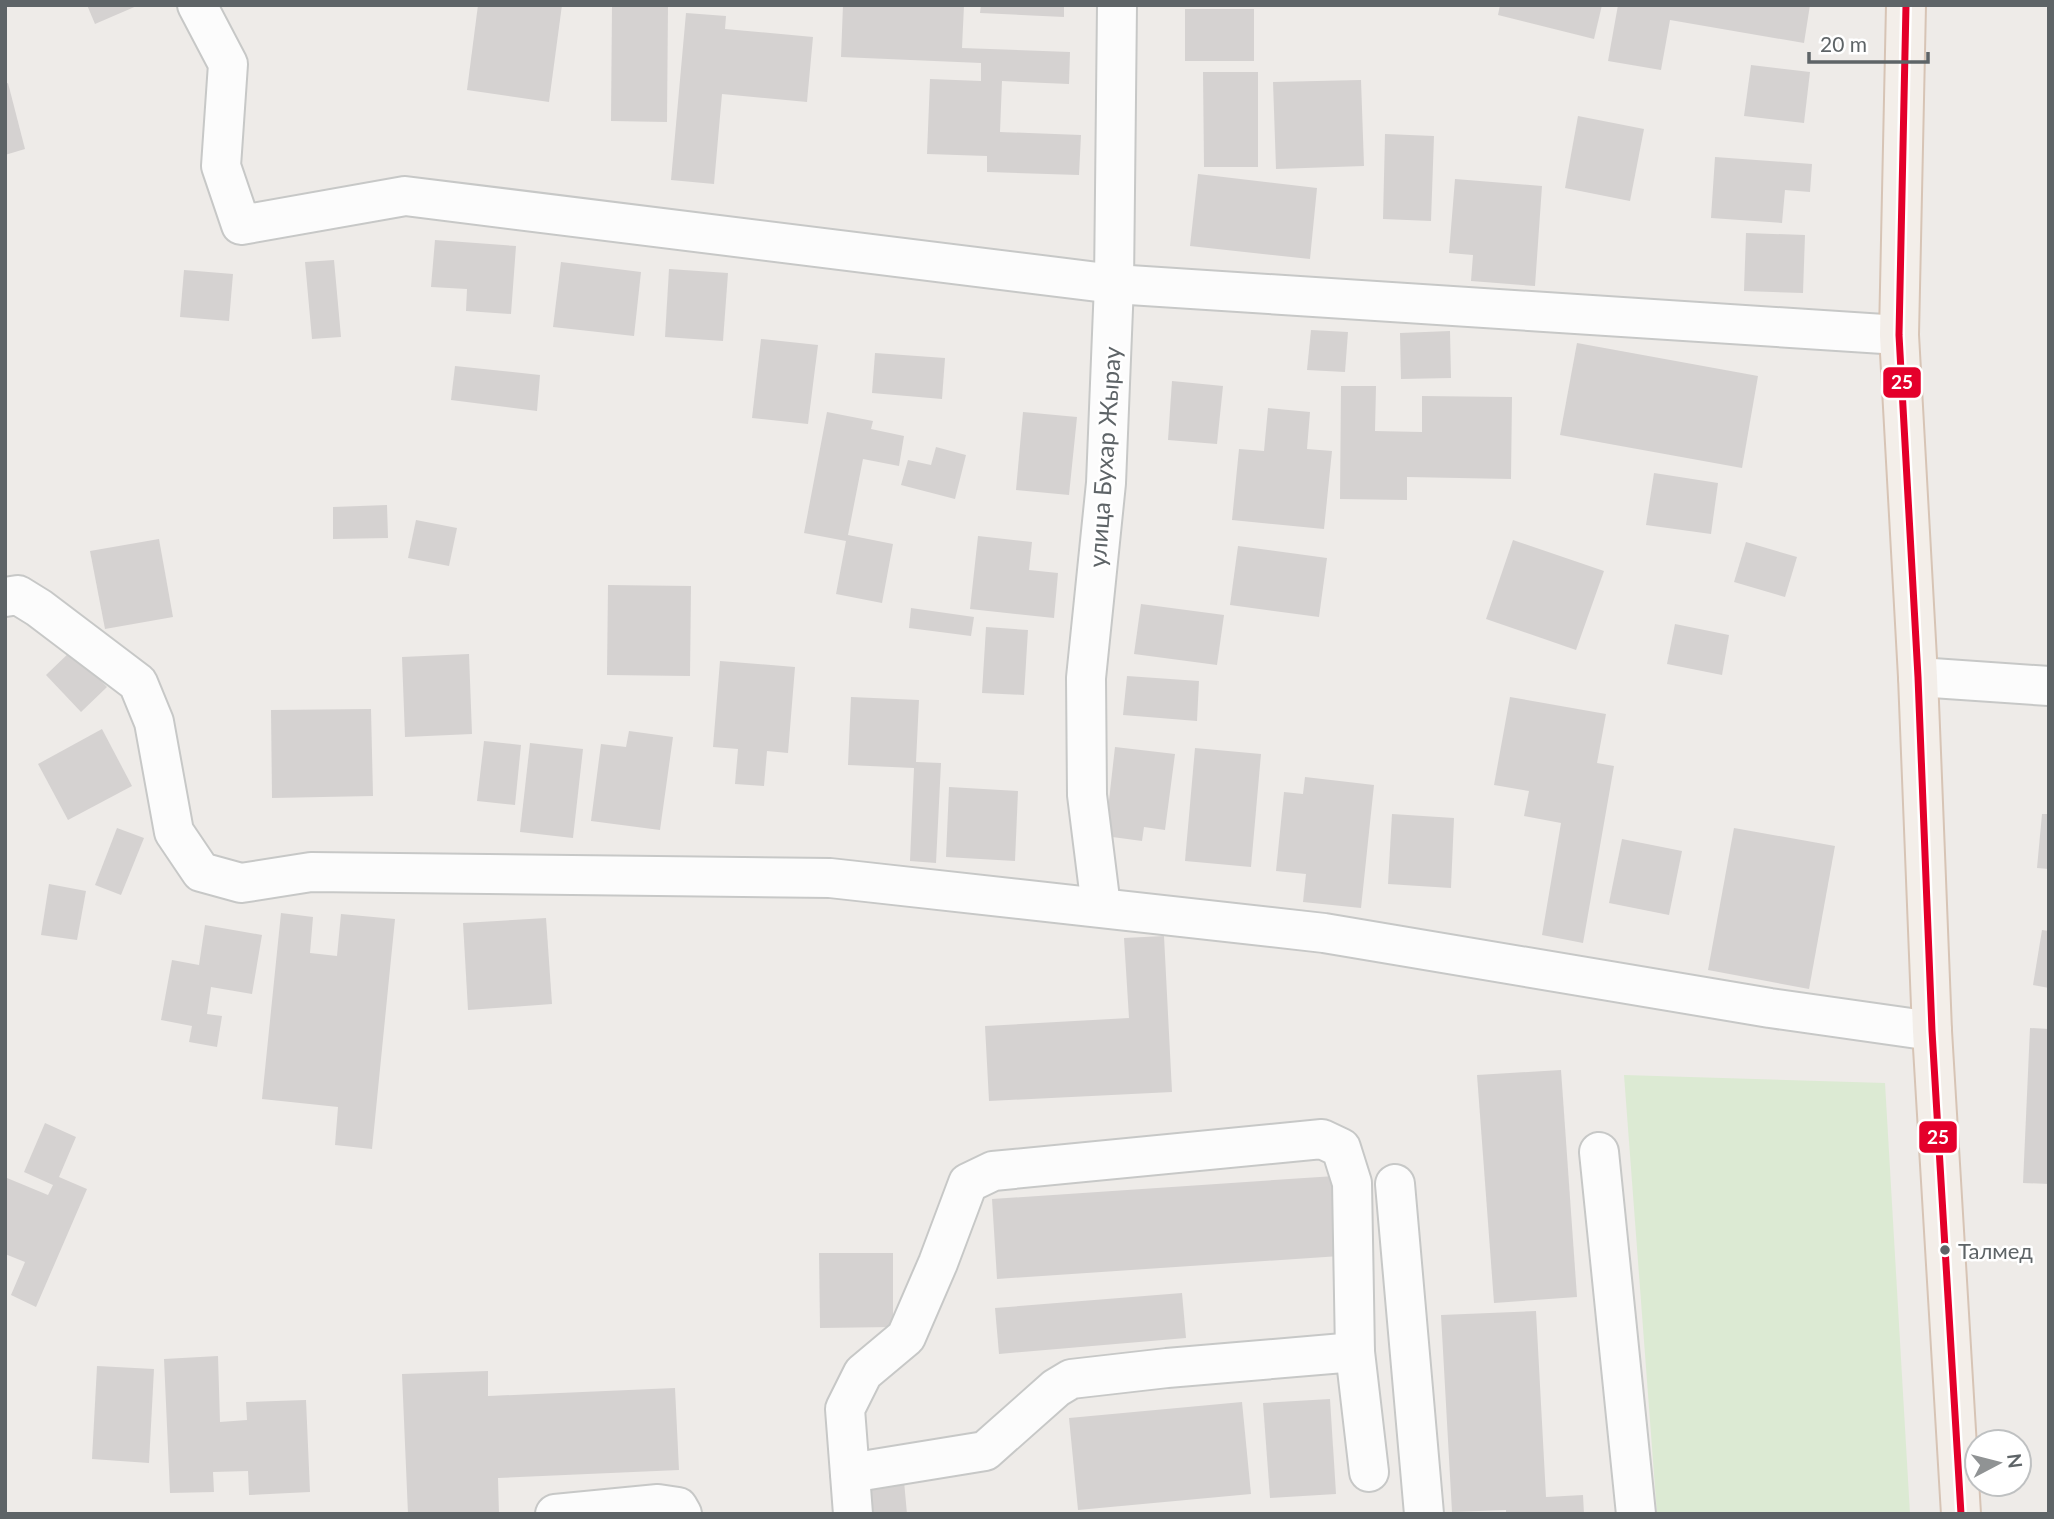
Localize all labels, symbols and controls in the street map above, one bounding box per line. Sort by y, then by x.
scale bar [1809,21,1928,65]
text: 20 m [1820,31,1867,56]
street label: улица Бухар Жырау [1082,345,1126,568]
line badge: 25 [1882,366,1922,399]
text: 25 [1891,370,1913,393]
line badge: 25 [1918,1120,1958,1154]
text: 25 [1927,1125,1949,1148]
place label: Талмед [1958,1237,2033,1264]
marker: Талмед [1938,1243,1952,1257]
north arrow [1963,1428,2033,1498]
text: N [2003,1452,2028,1470]

